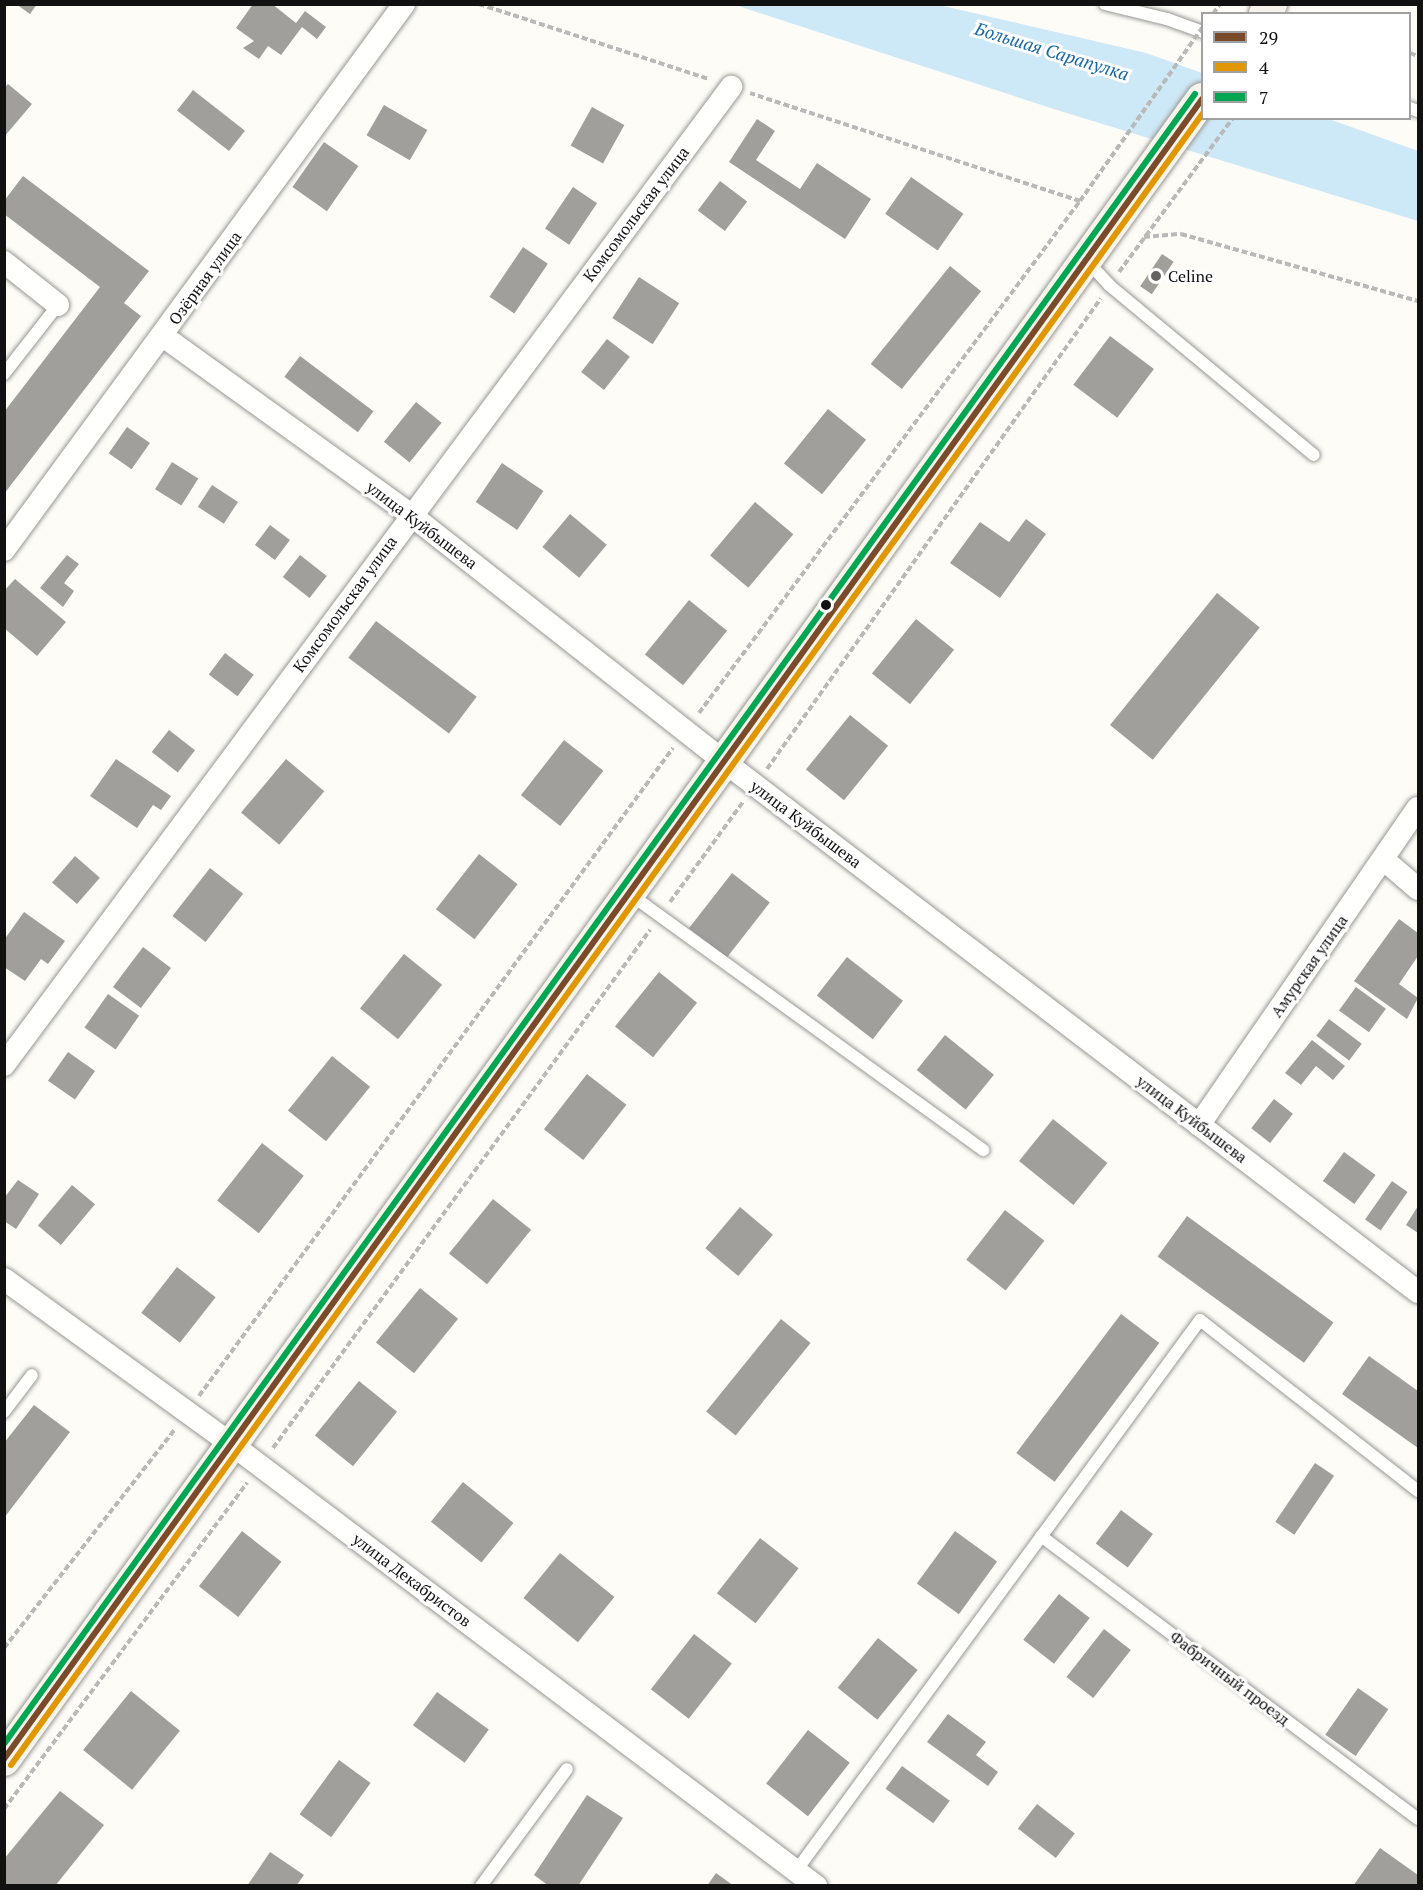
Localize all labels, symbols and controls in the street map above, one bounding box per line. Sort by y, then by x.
legend [1201,12,1411,120]
water label: Большая Сарапулка [972,17,1132,85]
text: 29 [1259,25,1278,49]
text: 4 [1259,55,1269,79]
text: 7 [1259,85,1269,109]
street label: Комсомольская улица [579,143,693,285]
street label: Озёрная улица [165,228,245,328]
place label: Celine [1168,266,1213,286]
marker: Celine [1149,269,1163,283]
street label: улица Куйбышева [363,477,481,573]
street label: Комсомольская улица [289,532,401,676]
unlabelled marker [820,599,832,611]
street label: улица Куйбышева [747,776,865,872]
street label: Амурская улица [1267,911,1351,1021]
street label: улица Куйбышева [1133,1071,1251,1167]
street label: улица Декабристов [349,1529,475,1631]
street label: Фабричный проезд [1166,1627,1294,1729]

